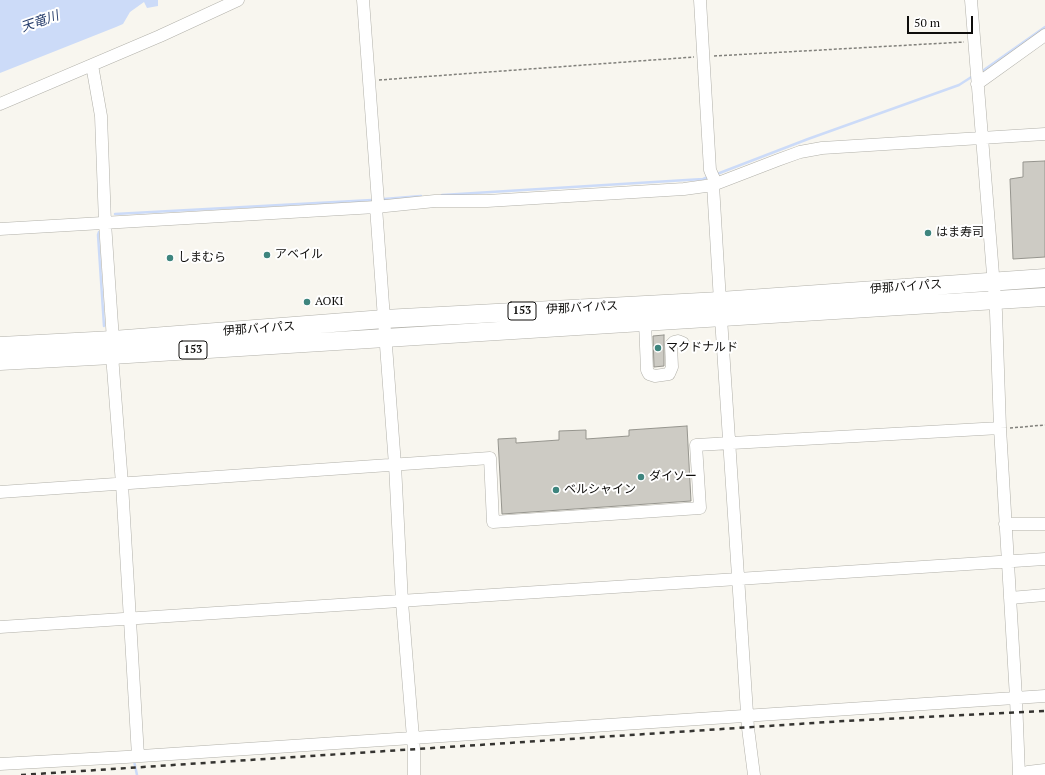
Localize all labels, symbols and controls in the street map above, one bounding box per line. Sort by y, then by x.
water label: 天竜川 [19,8,61,36]
scale bar [909,8,975,34]
text: 50 m [914,15,940,30]
place label: はま寿司 [936,226,984,240]
marker: はま寿司 [923,228,933,238]
place label: アベイル [275,248,323,262]
marker: アベイル [262,250,272,260]
place label: しまむら [178,251,226,265]
marker: しまむら [165,253,175,263]
street label: 伊那バイパス [870,277,942,297]
place label: AOKI [315,295,343,309]
marker: AOKI [302,297,312,307]
street label: 伊那バイパス [546,299,618,317]
road number: 153 [508,302,536,320]
street label: 伊那バイパス [223,319,295,339]
road number: 153 [179,341,207,359]
place label: マクドナルド [666,341,738,355]
marker: マクドナルド [653,343,663,353]
place label: ダイソー [649,470,697,484]
marker: ダイソー [636,472,646,482]
place label: ベルシャイン [564,483,636,497]
marker: ベルシャイン [551,485,561,495]

